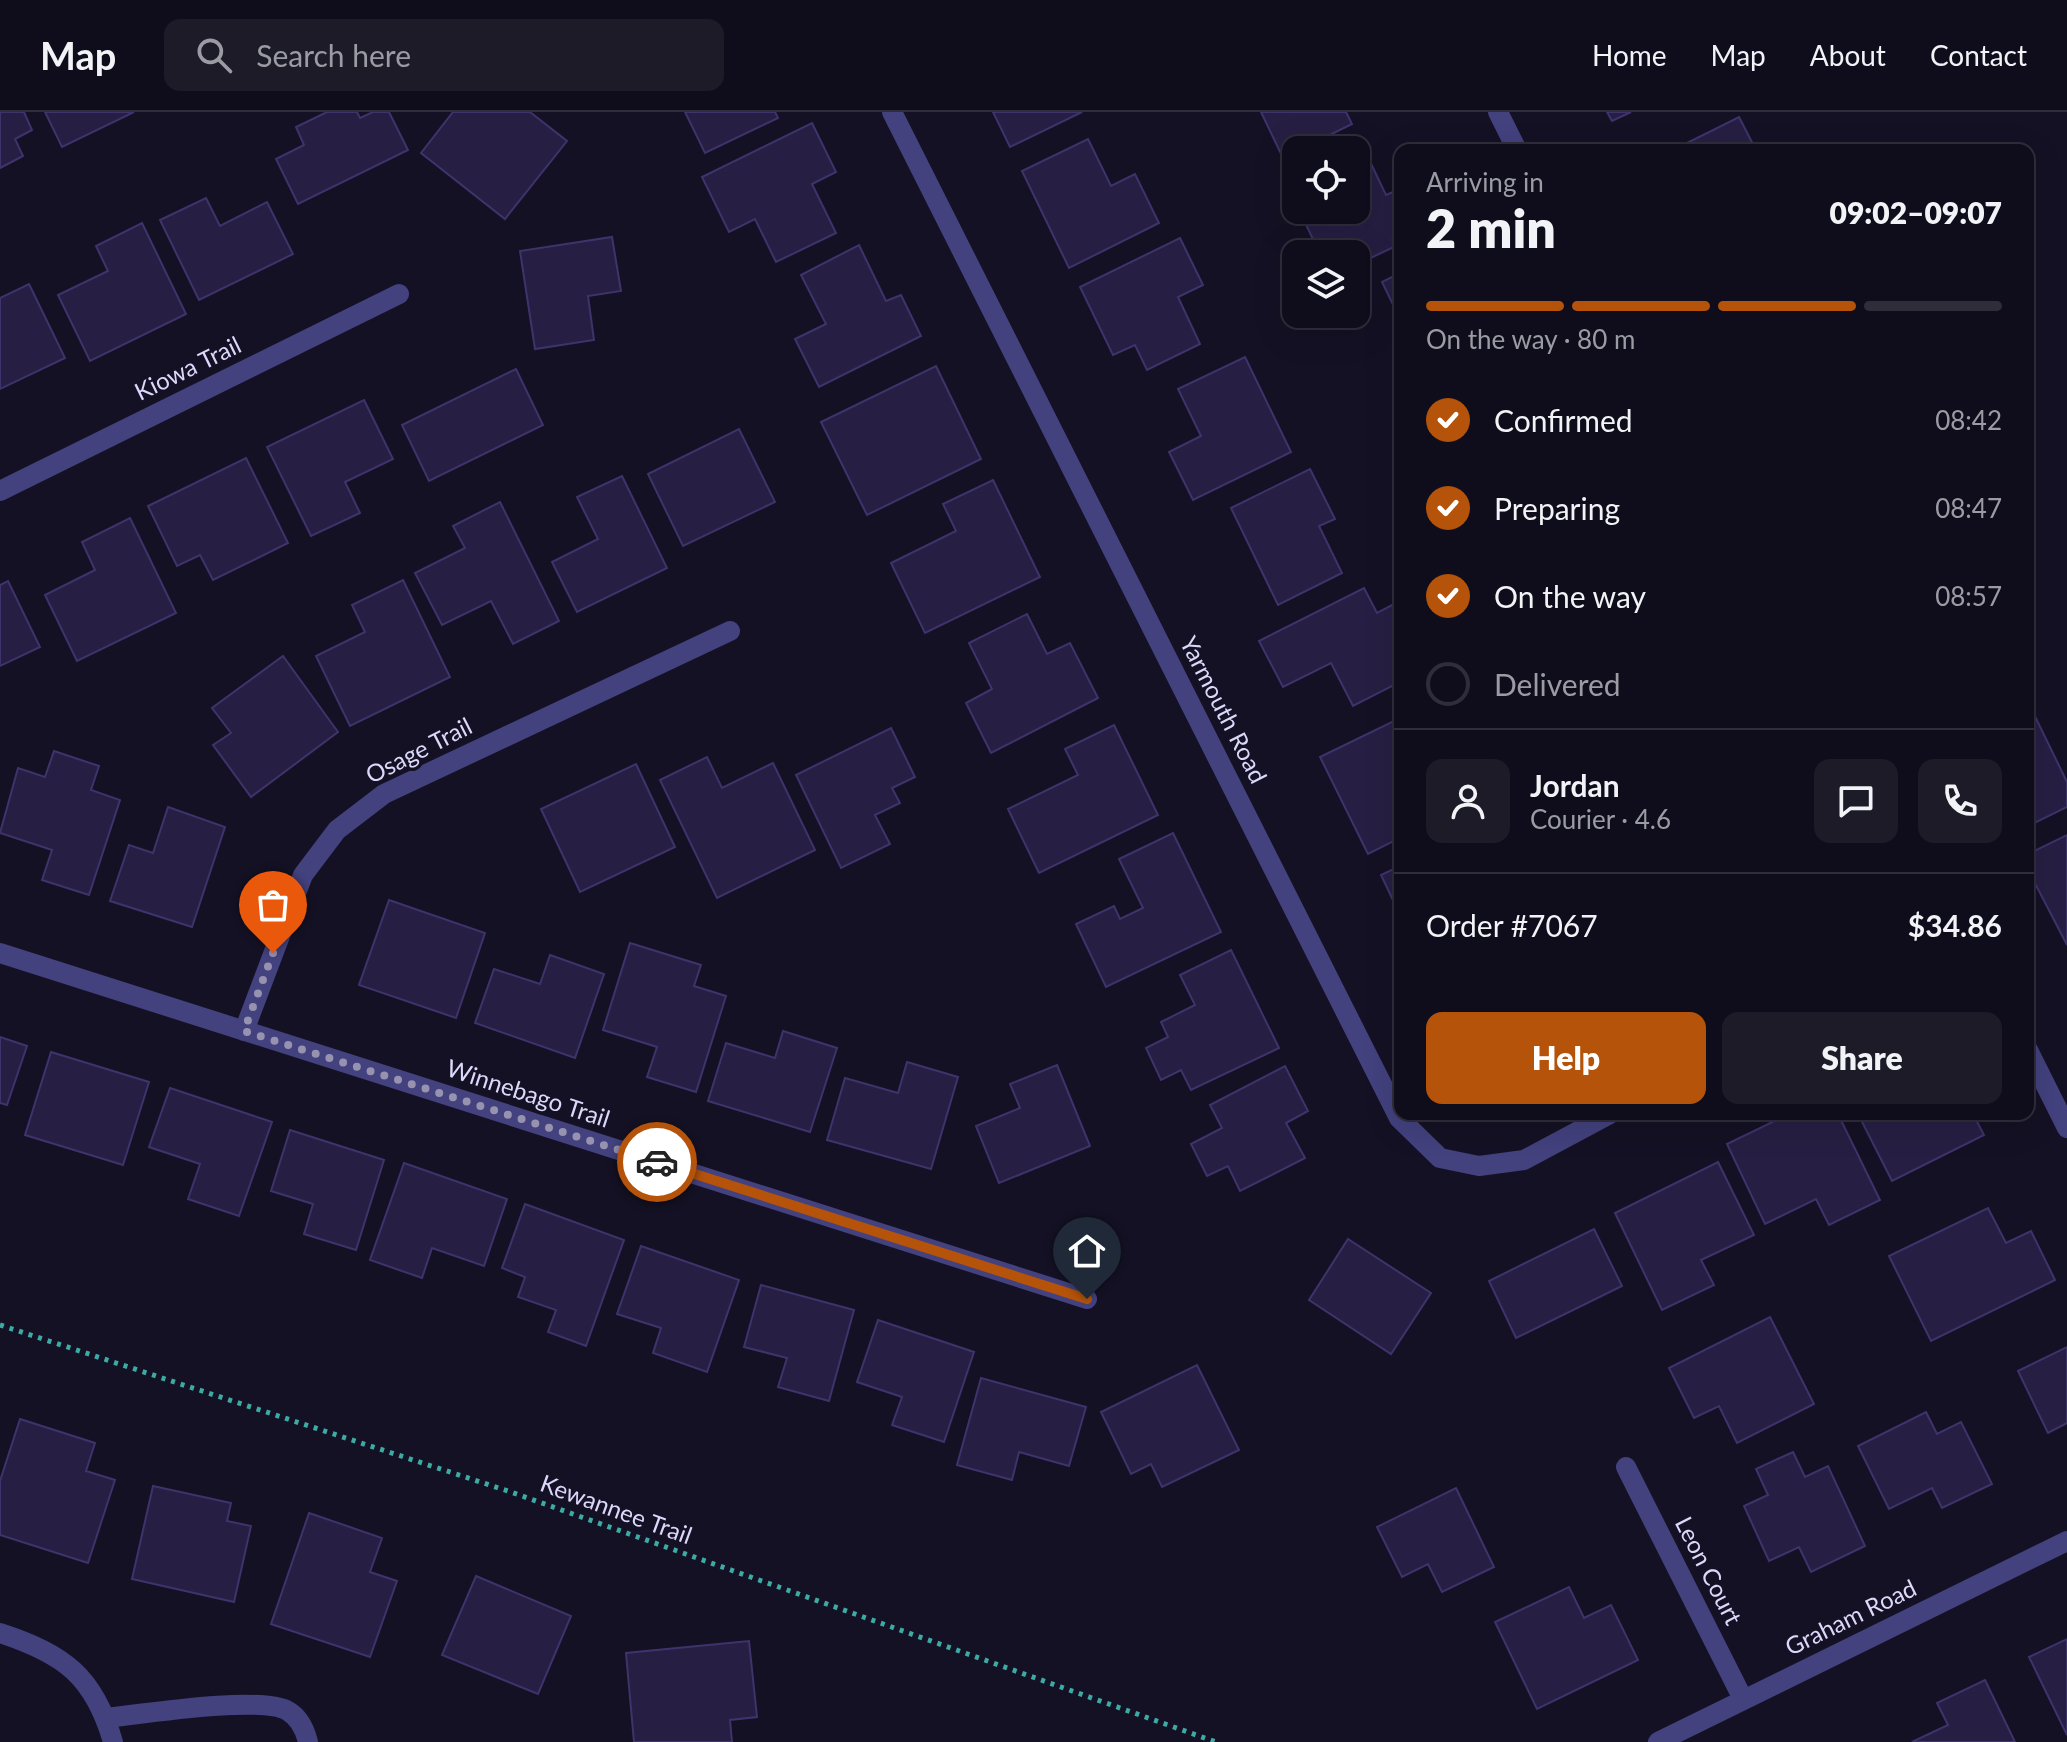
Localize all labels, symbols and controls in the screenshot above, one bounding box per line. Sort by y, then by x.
search box [164,19,724,91]
text: Map [40,32,116,78]
icon: search [192,33,236,77]
text: Search here [256,37,411,73]
text: Home [1592,38,1667,72]
text: Map [1711,38,1766,72]
text: About [1810,38,1886,72]
text: Contact [1930,38,2027,72]
map controls [1282,136,1370,328]
button: locate [1282,136,1370,224]
text: Arriving in [1426,166,1544,198]
text: 09:02–09:07 [1829,194,2002,230]
text: 2 min [1426,197,1556,259]
button: layers [1282,240,1370,328]
text: On the way · 80 m [1426,323,1635,355]
street label: Kiowa Trail [129,330,245,406]
icon: check [1426,398,1470,442]
text: Confirmed [1494,402,1633,438]
text: 08:42 [1935,404,2002,436]
icon: check [1426,486,1470,530]
text: Preparing [1494,490,1620,526]
text: 08:47 [1935,492,2002,524]
icon: check [1426,574,1470,618]
text: On the way [1494,578,1646,614]
text: 08:57 [1935,580,2002,612]
street label: Yarmouth Road [1175,631,1274,788]
text: Delivered [1494,666,1621,702]
street label: Osage Trail [360,711,476,789]
button: person [1426,759,1510,843]
button: chat [1814,759,1898,843]
button: phone [1918,759,2002,843]
text: Jordan [1530,767,1620,803]
text: Courier · 4.6 [1530,803,1671,835]
pin [239,871,307,953]
icon: bag [251,883,295,927]
text: Order #7067 [1426,907,1598,943]
text: $34.86 [1908,907,2002,943]
button: Help [1426,1012,1706,1104]
button: Share [1722,1012,2002,1104]
street label: Winnebago Trail [443,1052,614,1133]
courier [617,1122,697,1202]
icon: car [635,1140,679,1184]
pin [1053,1217,1121,1299]
icon: home [1065,1229,1109,1273]
street label: Kewannee Trail [537,1468,696,1549]
street label: Leon Court [1670,1511,1749,1630]
street label: Graham Road [1780,1572,1921,1661]

